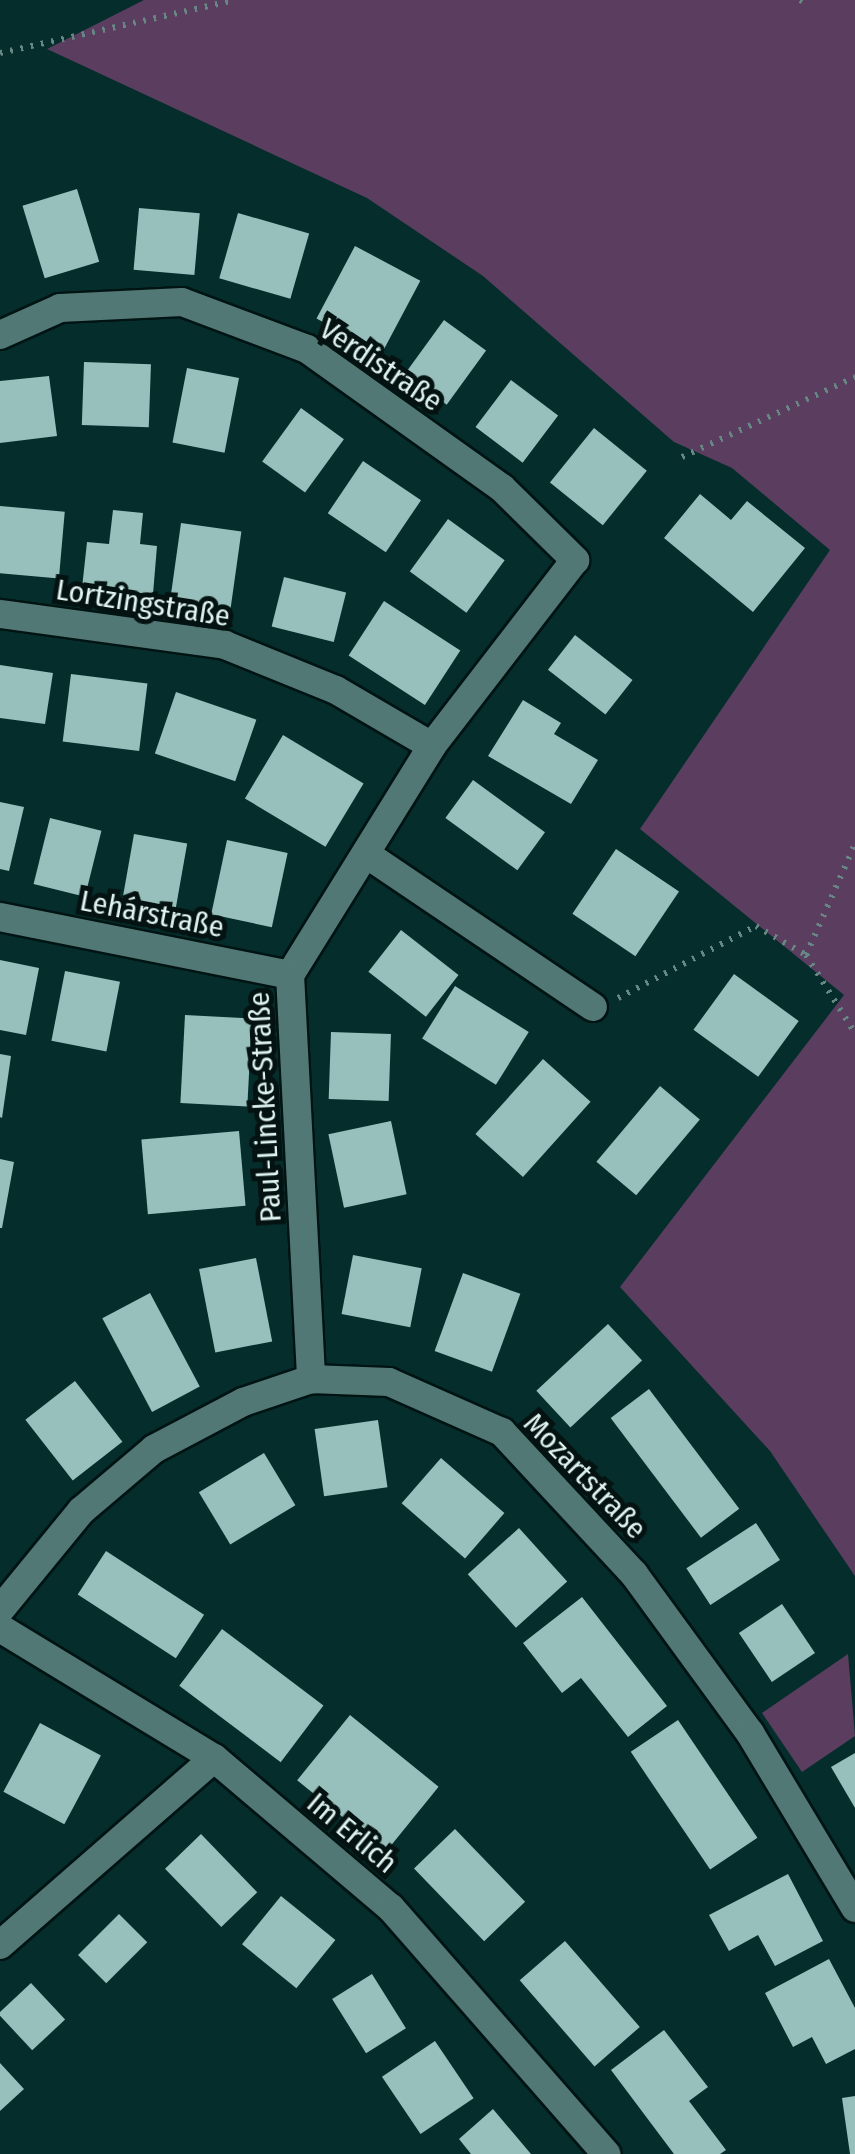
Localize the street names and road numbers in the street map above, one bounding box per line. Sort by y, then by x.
street label: Verdistraße [313,311,449,419]
street label: Lortzingstraße [53,571,233,635]
street label: Lehárstraße [77,882,227,946]
street label: Paul-Lincke-Straße [241,991,289,1223]
street label: Mozartstraße [516,1406,654,1546]
street label: Im Erlich [300,1785,404,1881]

